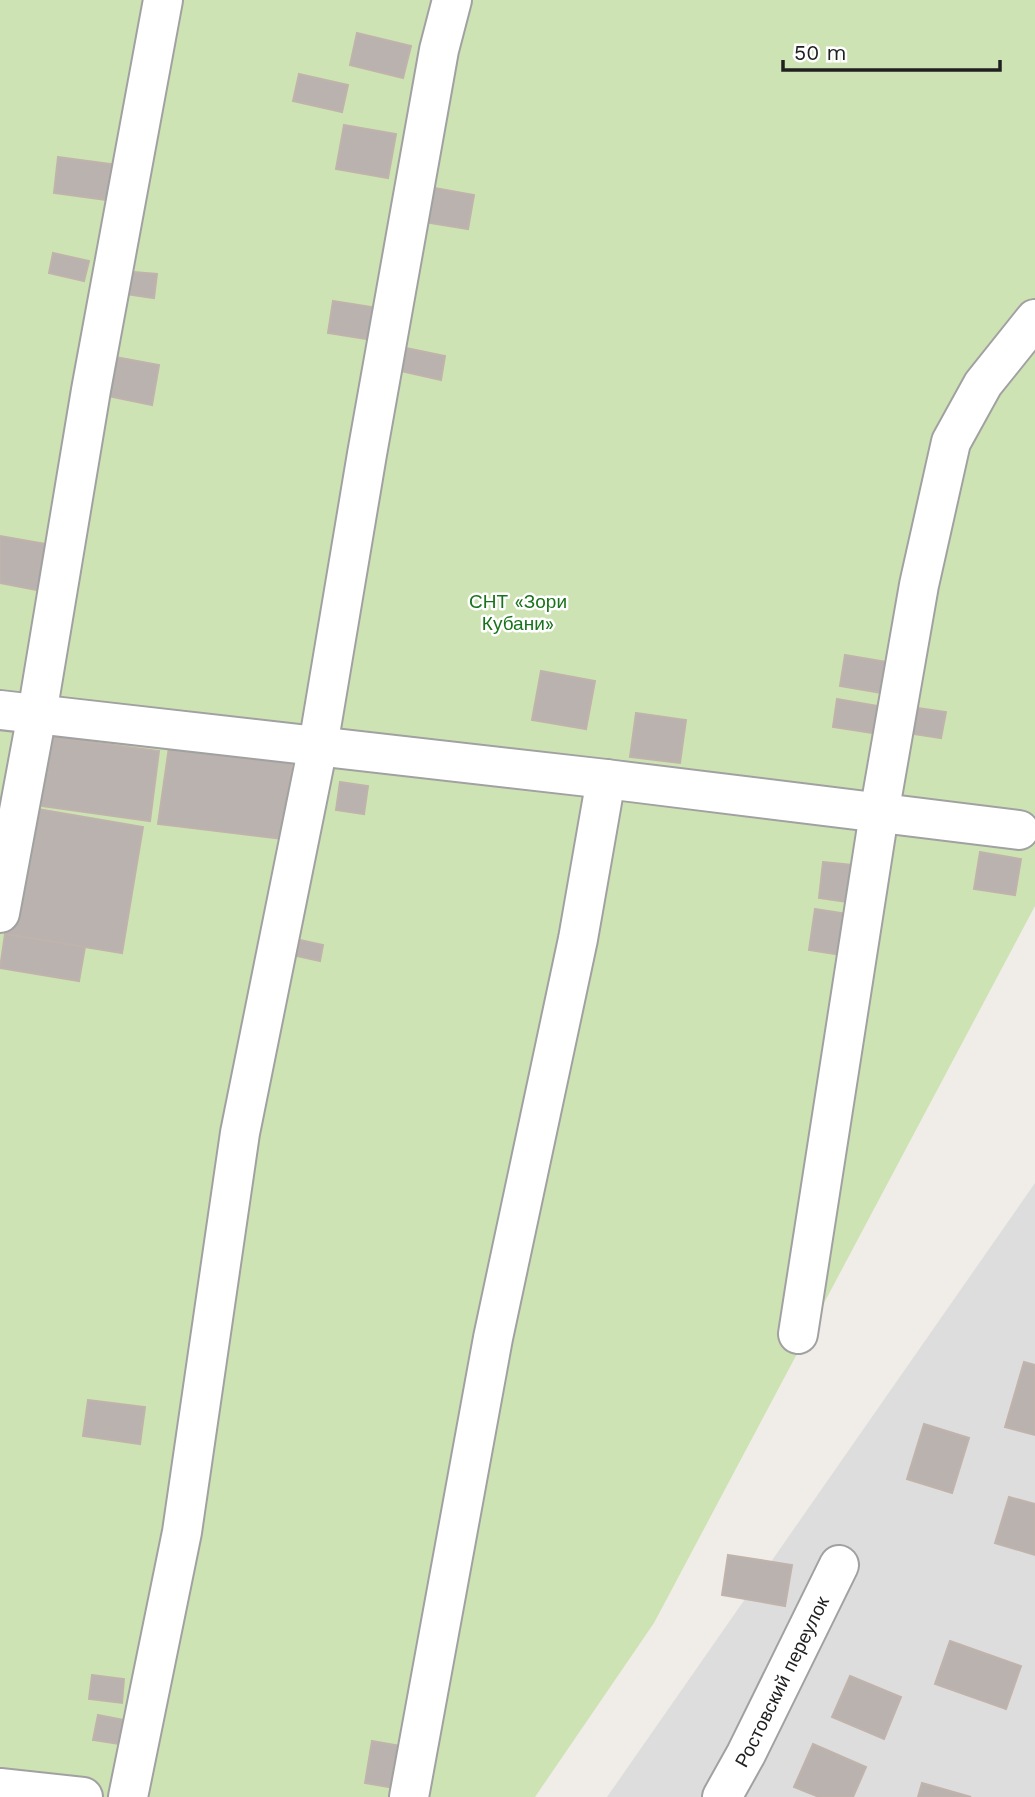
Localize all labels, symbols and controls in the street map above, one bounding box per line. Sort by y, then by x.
scale bar [783,28,1000,72]
text: 50 m [794,40,846,65]
park label: СНТ «Зори Кубани» [469,590,567,635]
street label: Ростовский переулок [730,1592,834,1771]

